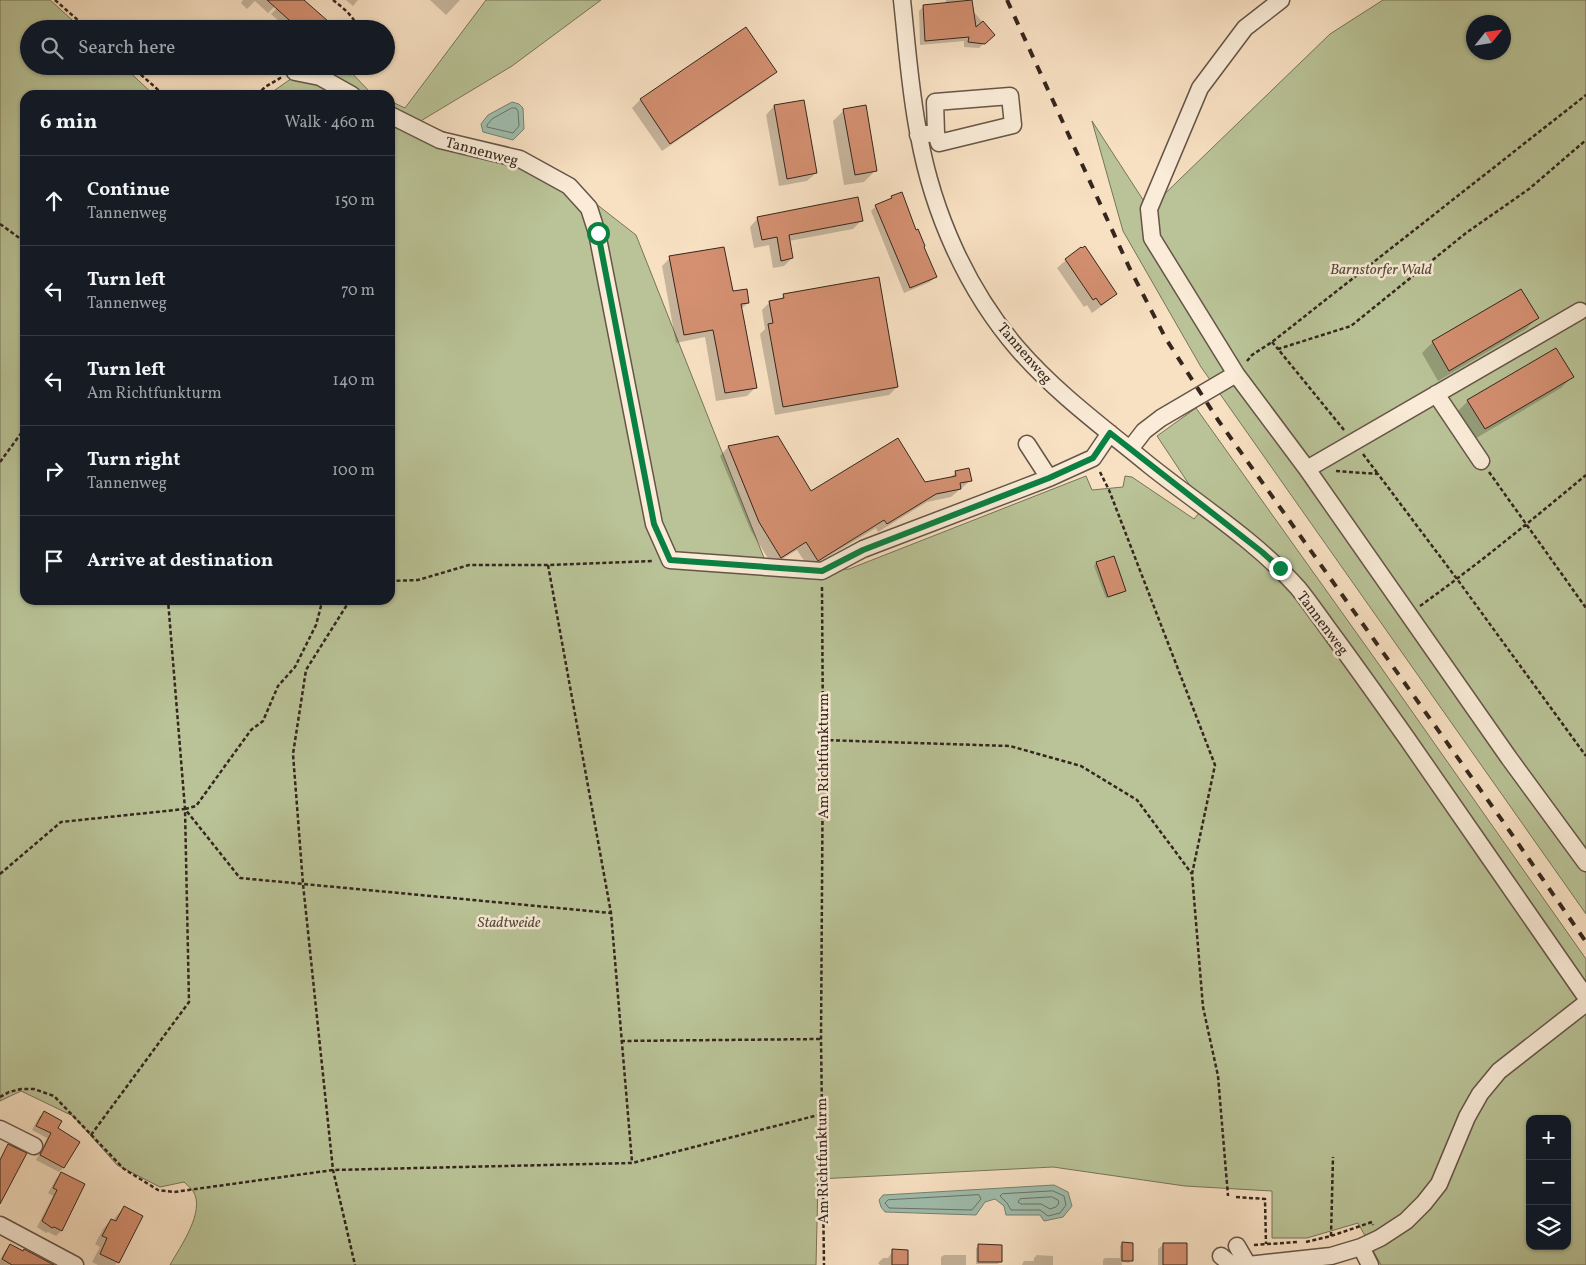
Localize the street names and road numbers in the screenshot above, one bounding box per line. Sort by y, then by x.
street label: Tannenweg [443,133,521,172]
street label: Tannenweg [991,319,1057,389]
street label: Tannenweg [1291,588,1353,660]
street label: Am Richtfunkturm [814,693,835,819]
street label: Am Richtfunkturm [812,1098,835,1224]

